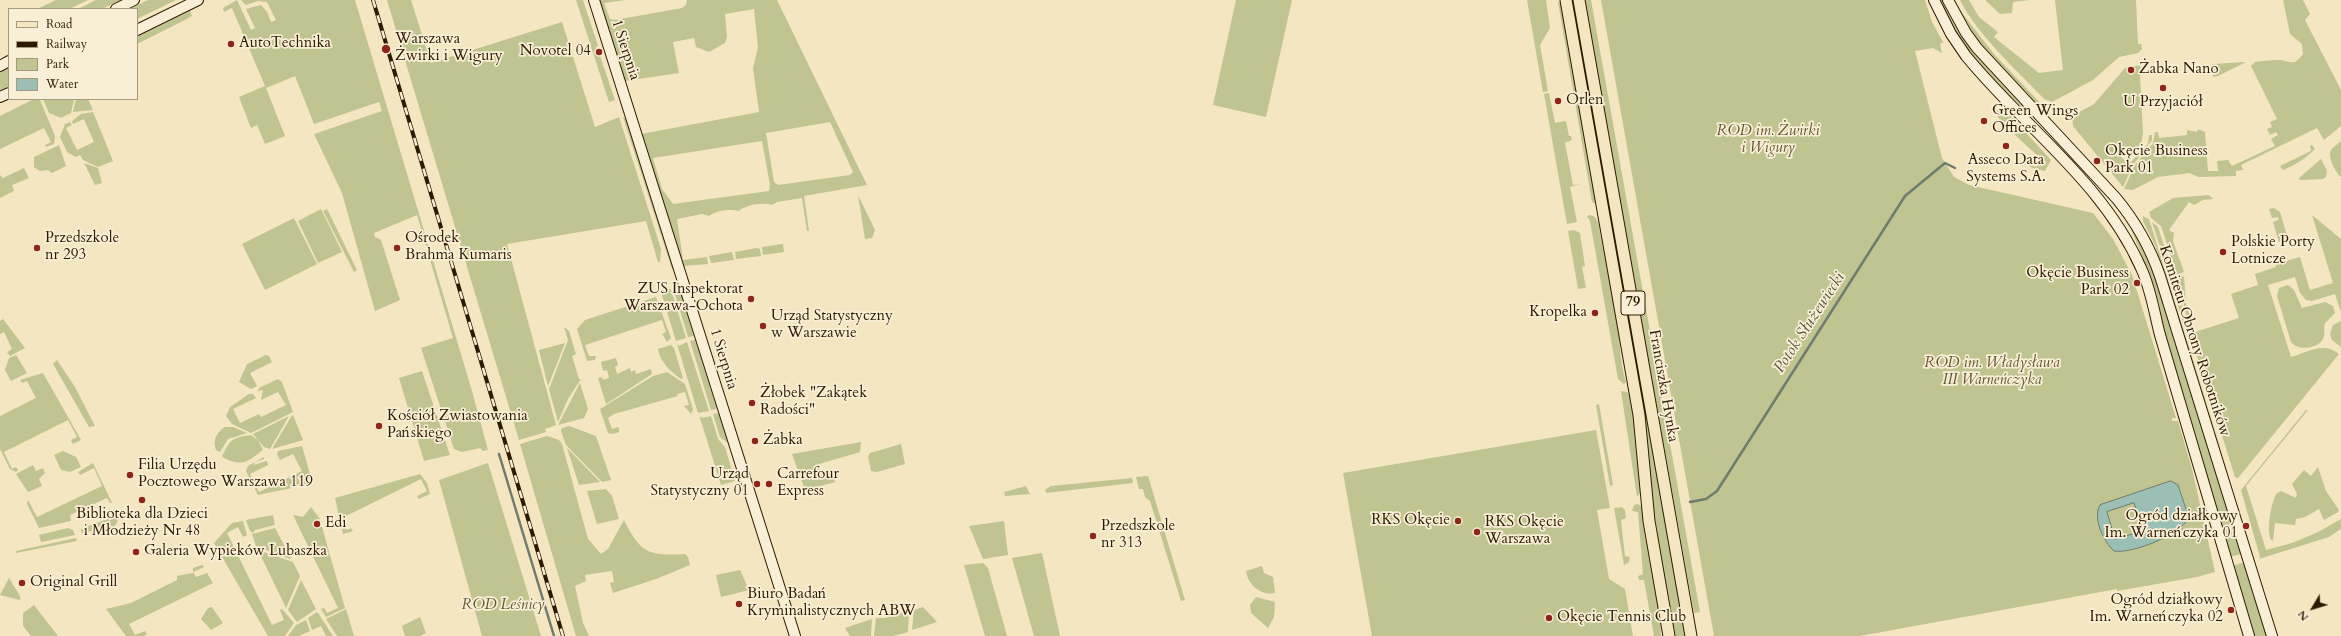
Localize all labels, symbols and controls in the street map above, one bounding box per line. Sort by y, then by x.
legend [8,8,138,100]
text: Road [46,16,72,32]
street label: 1 Sierpnia [607,17,643,83]
place label: Warszawa Żwirki i Wigury [395,31,503,66]
place label: AutoTechnika [239,35,331,53]
text: Railway [46,36,87,52]
marker: AutoTechnika [226,39,236,49]
marker: Warszawa Żwirki i Wigury [380,43,392,55]
place label: Novotel 04 [520,43,591,61]
marker: Novotel 04 [594,47,604,57]
text: Park [46,56,69,72]
place label: Żabka Nano [2139,61,2219,79]
marker: Żabka Nano [2126,65,2136,75]
text: Water [46,76,78,92]
marker: U Przyjaciół [2158,83,2168,93]
place label: Orlen [1566,92,1604,110]
place label: U Przyjaciół [2123,94,2203,112]
marker: Orlen [1553,96,1563,106]
place label: Green Wings Offices [1992,103,2078,138]
marker: Green Wings Offices [1979,116,1989,126]
park label: ROD im. Żwirki i Wigury [1716,123,1820,158]
marker: Asseco Data Systems S.A. [2001,141,2011,151]
place label: Okęcie Business Park 01 [2105,143,2208,178]
place label: Asseco Data Systems S.A. [1966,152,2046,187]
marker: Okęcie Business Park 01 [2092,156,2102,166]
place label: Przedszkole nr 293 [45,230,119,265]
place label: Ośrodek Brahma Kumaris [405,230,512,265]
place label: Polskie Porty Lotnicze [2231,234,2315,269]
marker: Przedszkole nr 293 [32,243,42,253]
marker: Ośrodek Brahma Kumaris [392,243,402,253]
street label: Komitetu Obrony Robotników [2155,243,2233,439]
marker: Polskie Porty Lotnicze [2218,247,2228,257]
place label: Okęcie Business Park 02 [2026,265,2129,300]
water label: Potok Służewiecki [1770,269,1850,377]
marker: Okęcie Business Park 02 [2132,278,2142,288]
place label: ZUS Inspektorat Warszawa-Ochota [624,281,743,316]
road number: 79 [1621,291,1645,315]
marker: ZUS Inspektorat Warszawa-Ochota [746,294,756,304]
place label: Kropelka [1529,304,1587,322]
place label: Urząd Statystyczny w Warszawie [771,308,893,343]
marker: Kropelka [1590,308,1600,318]
marker: Urząd Statystyczny w Warszawie [758,321,768,331]
street label: 1 Sierpnia [705,326,741,392]
street label: Franciszka Hynka [1644,328,1682,444]
park label: ROD im. Władysława III Warneńczyka [1924,355,2060,390]
place label: Żłobek "Zakątek Radości" [760,385,867,420]
marker: Żłobek "Zakątek Radości" [747,398,757,408]
place label: Kościół Zwiastowania Pańskiego [387,408,528,443]
marker: Kościół Zwiastowania Pańskiego [374,421,384,431]
place label: Żabka [763,432,803,450]
marker: Żabka [750,436,760,446]
place label: Filia Urzędu Pocztowego Warszawa 119 [138,457,313,492]
place label: Urząd Statystyczny 01 [651,466,749,501]
place label: Carrefour Express [777,466,839,501]
marker: Filia Urzędu Pocztowego Warszawa 119 [125,470,135,480]
marker: Urząd Statystyczny 01 [752,479,762,489]
marker: Carrefour Express [764,479,774,489]
marker: Biblioteka dla Dzieci i Młodzieży Nr 48 [137,495,147,505]
place label: Biblioteka dla Dzieci i Młodzieży Nr 48 [76,506,208,541]
place label: Ogród działkowy Im. Warneńczyka 01 [2105,508,2238,543]
place label: RKS Okęcie [1371,512,1450,530]
place label: RKS Okęcie Warszawa [1485,514,1564,549]
place label: Edi [325,515,346,533]
marker: RKS Okęcie [1453,516,1463,526]
place label: Przedszkole nr 313 [1101,518,1175,553]
marker: Edi [312,519,322,529]
marker: Ogród działkowy Im. Warneńczyka 01 [2241,521,2251,531]
marker: RKS Okęcie Warszawa [1472,527,1482,537]
marker: Przedszkole nr 313 [1088,531,1098,541]
place label: Galeria Wypieków Lubaszka [144,543,327,561]
marker: Galeria Wypieków Lubaszka [131,547,141,557]
place label: Original Grill [30,574,117,592]
marker: Original Grill [17,578,27,588]
place label: Biuro Badań Kryminalistycznych ABW [747,586,916,621]
north arrow [2293,588,2333,628]
place label: Ogród działkowy Im. Warneńczyka 02 [2090,592,2223,627]
park label: ROD Leśnicy [462,597,544,615]
marker: Biuro Badań Kryminalistycznych ABW [734,599,744,609]
marker: Ogród działkowy Im. Warneńczyka 02 [2226,605,2236,615]
text: N [2294,607,2312,624]
place label: Okęcie Tennis Club [1557,609,1686,627]
marker: Okęcie Tennis Club [1544,613,1554,623]

